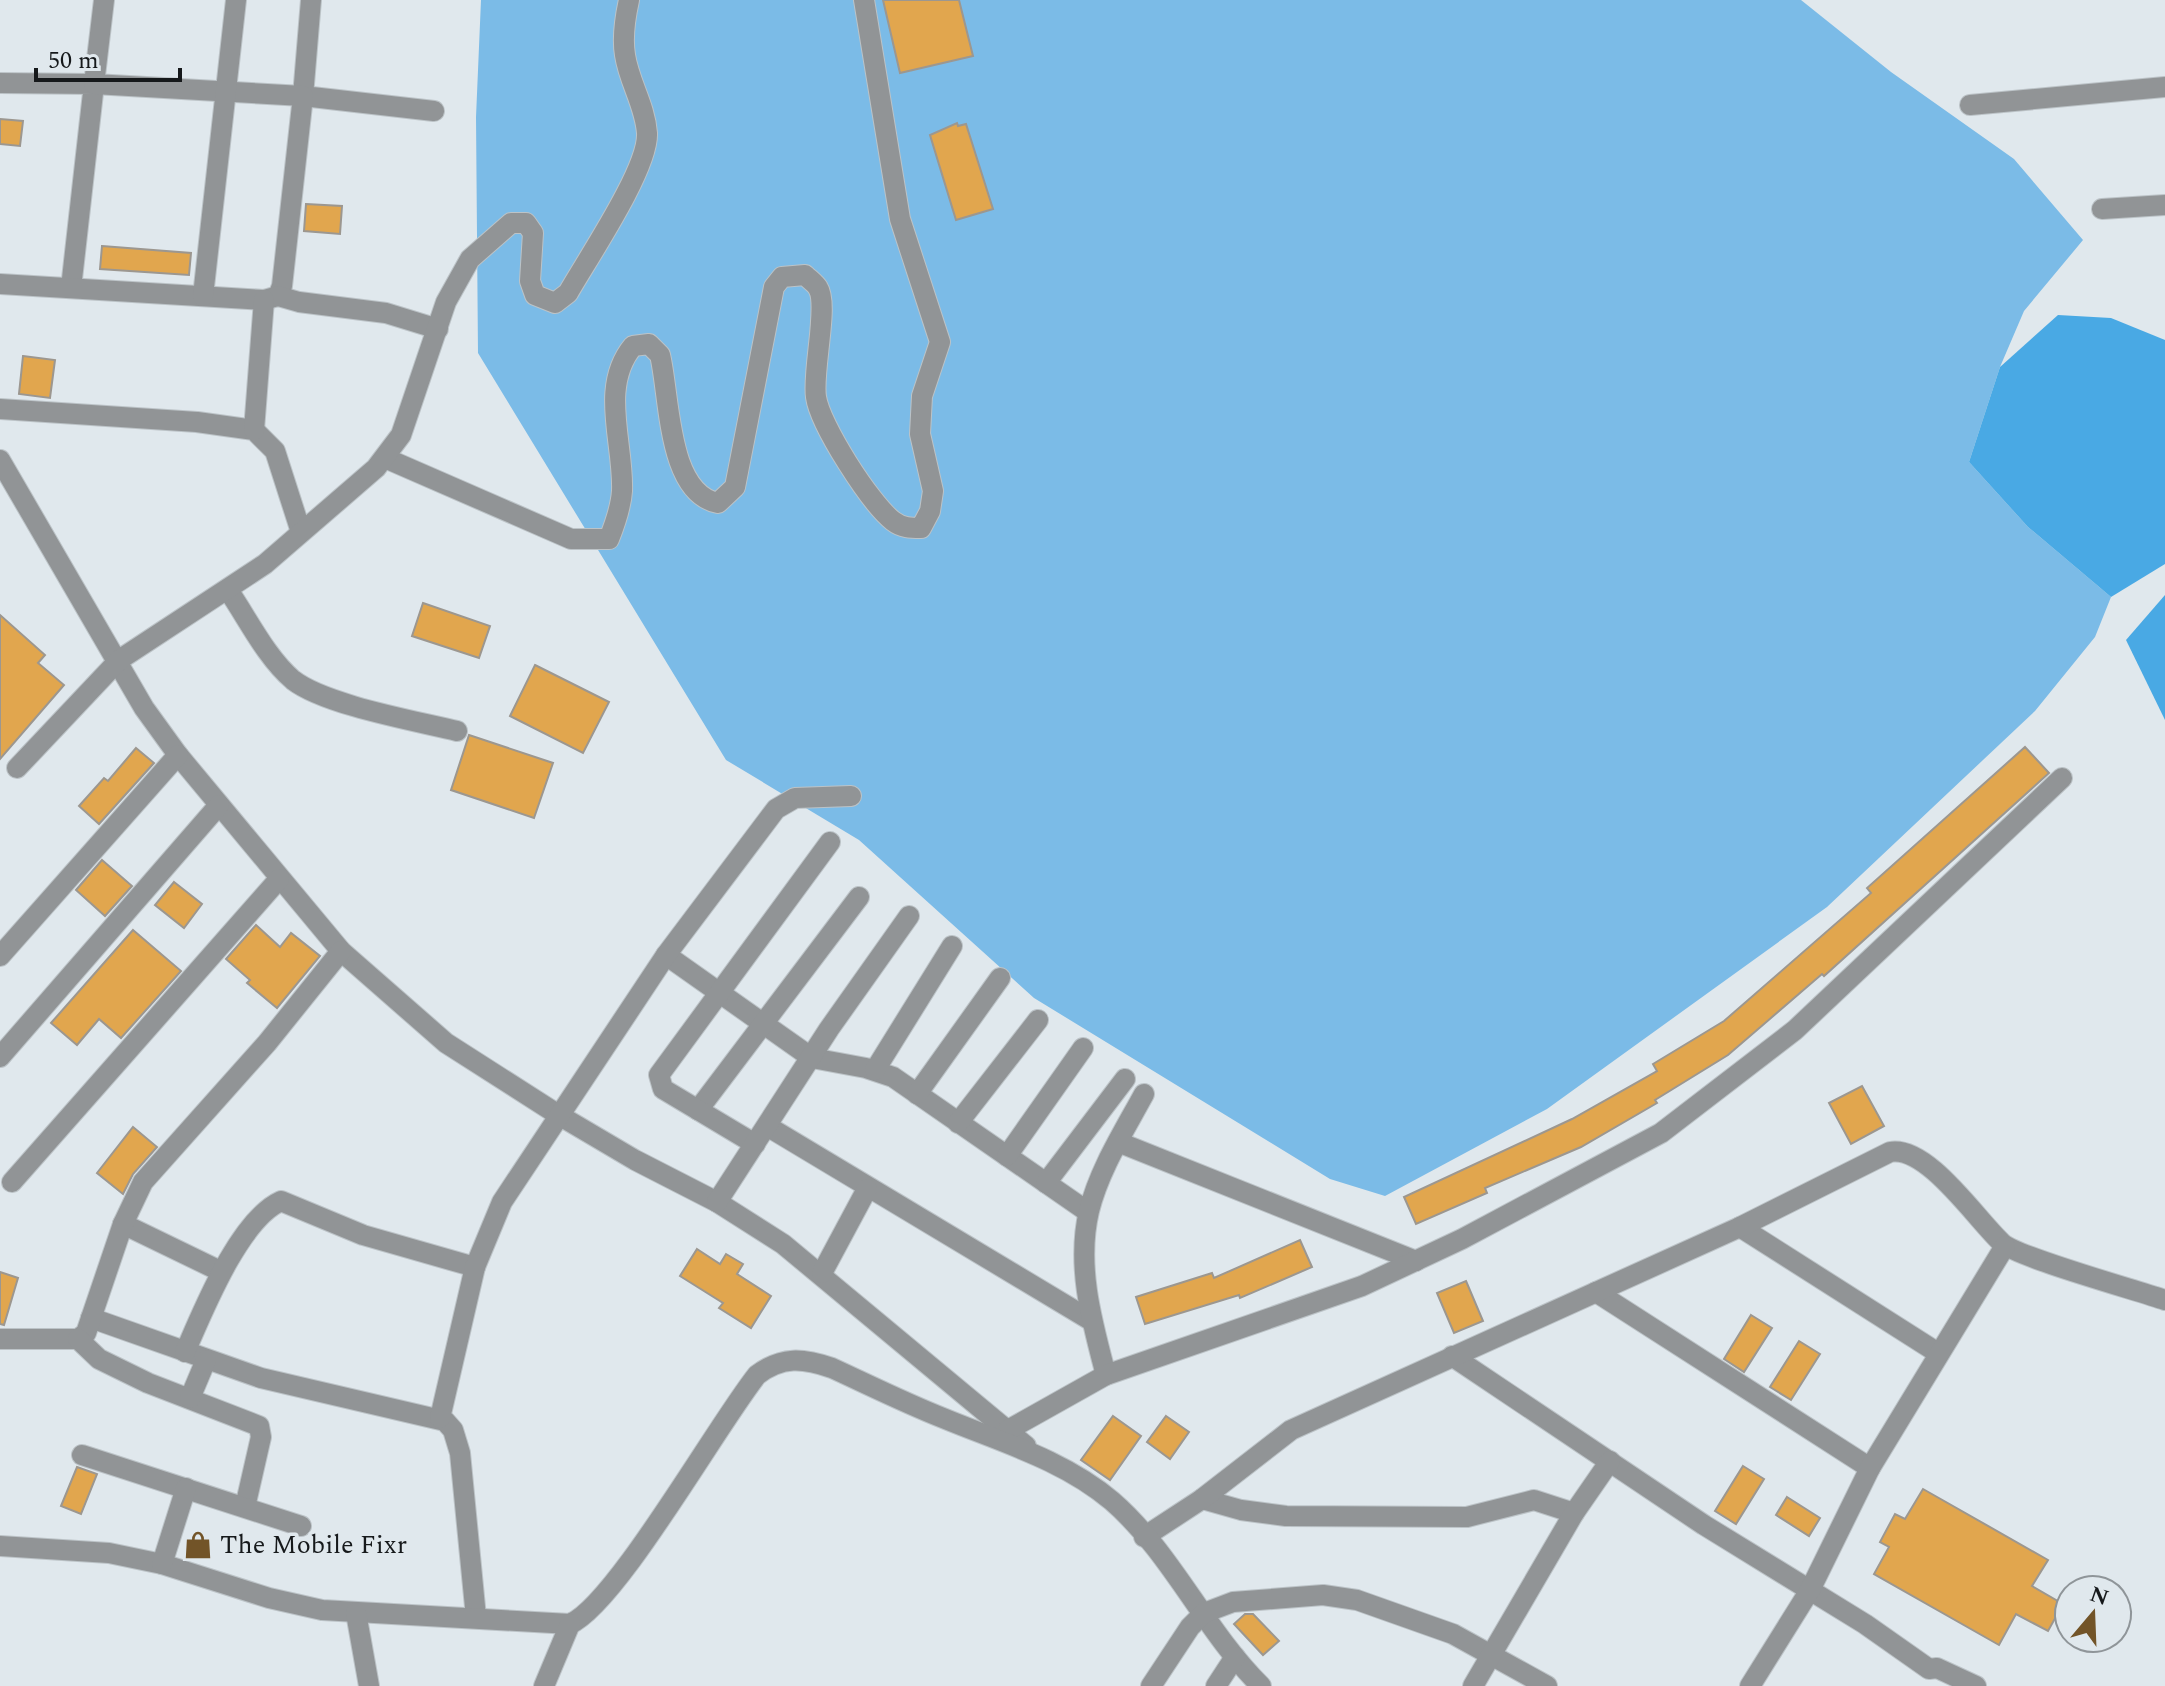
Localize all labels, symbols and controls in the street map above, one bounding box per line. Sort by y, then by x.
scale bar [36,32,180,82]
text: 50 m [48,43,99,79]
place label: The Mobile Fixr [220,1525,407,1565]
shop icon: The Mobile Fixr [183,1530,213,1560]
north arrow [2053,1574,2133,1654]
text: N [2085,1578,2113,1615]

